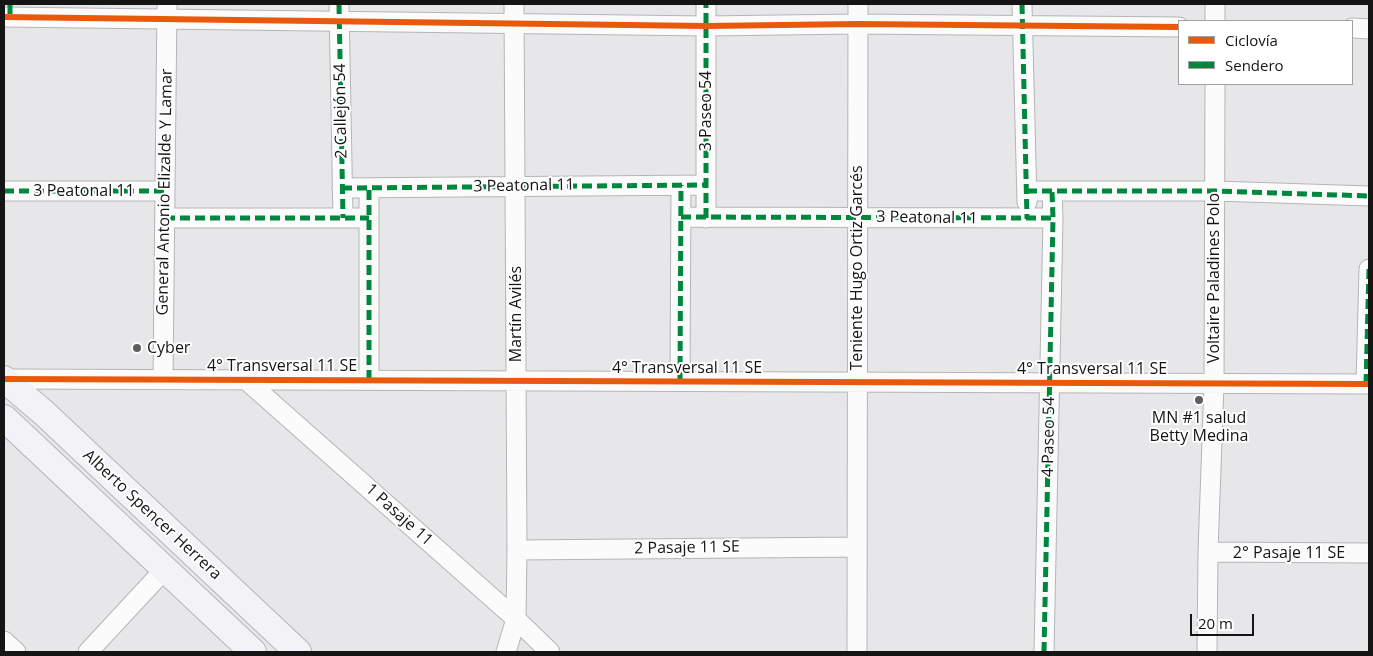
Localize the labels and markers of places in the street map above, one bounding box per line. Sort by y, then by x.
place label: Cyber [147,338,190,358]
marker: Cyber [131,342,143,354]
marker: MN #1 salud Betty Medina [1193,394,1205,406]
place label: MN #1 salud Betty Medina [1150,408,1248,446]

